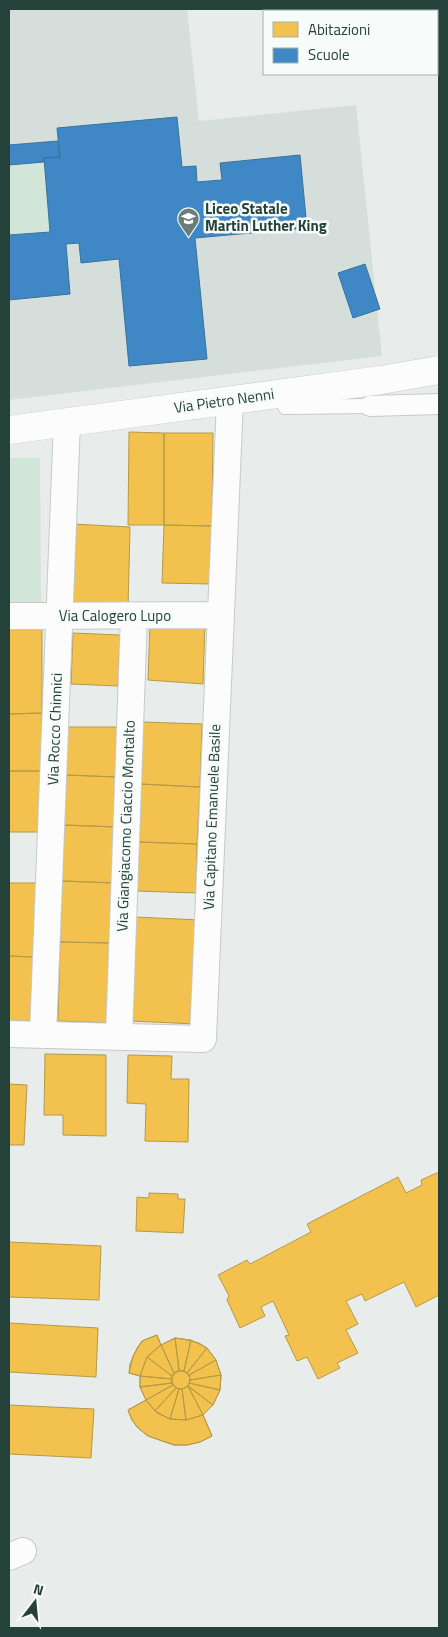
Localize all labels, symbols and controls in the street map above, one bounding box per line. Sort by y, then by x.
legend [263,10,438,75]
text: Abitazioni [308,18,370,41]
text: Scuole [308,43,350,66]
place label: Liceo Statale Martin Luther King [205,197,327,237]
school or university icon: Liceo Statale Martin Luther King [177,206,201,237]
street label: Via Pietro Nenni [172,382,276,419]
street label: Via Calogero Lupo [59,604,171,627]
street label: Via Rocco Chinnici [41,672,68,786]
street label: Via Giangiacomo Ciaccio Montalto [110,720,141,932]
street label: Via Capitano Emanuele Basile [197,724,226,910]
north arrow [10,1577,60,1627]
text: N [31,1578,46,1600]

